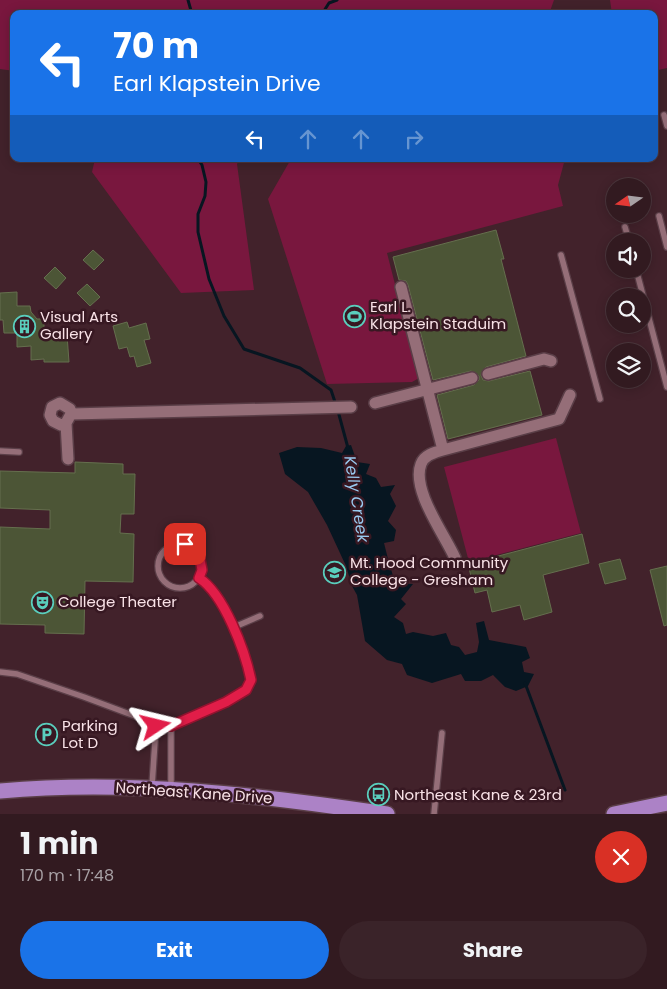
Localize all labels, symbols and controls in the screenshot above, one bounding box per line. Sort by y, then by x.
text: 70 m [113,21,199,70]
icon: left [30,30,95,95]
text: Earl Klapstein Drive [113,68,321,99]
icon: left [241,125,269,153]
icon: ahead [294,125,322,153]
icon: ahead [347,125,375,153]
icon: right [400,125,428,153]
north arrow [606,178,651,222]
map controls [606,178,651,388]
button: sound [606,233,651,278]
button: search [606,288,651,333]
place label: Earl L. Klapstein Staduim [370,296,506,334]
sports icon: Earl L. Klapstein Staduim [342,304,366,328]
place label: Visual Arts Gallery [40,306,118,344]
building icon: Visual Arts Gallery [12,314,36,338]
button: layers [606,343,651,388]
water label: Kelly Creek [338,454,375,545]
pin [164,523,206,565]
icon: arrive [171,530,199,558]
place label: Mt. Hood Community College - Gresham [350,552,509,590]
school or university icon: Mt. Hood Community College - Gresham [322,560,346,584]
theatre icon: College Theater [30,590,54,614]
place label: College Theater [58,591,177,612]
position arrow [129,699,181,751]
place label: Parking Lot D [62,715,118,753]
parking icon: Parking Lot D [34,723,58,747]
street label: Northeast Kane Drive [115,777,273,808]
bus stop icon: Northeast Kane & 23rd [366,783,390,807]
place label: Northeast Kane & 23rd [394,784,562,805]
text: 1 min [20,822,98,865]
button: close [595,831,647,883]
text: 170 m · 17:48 [20,864,114,887]
button: Exit [20,921,329,979]
button: Share [339,921,647,979]

